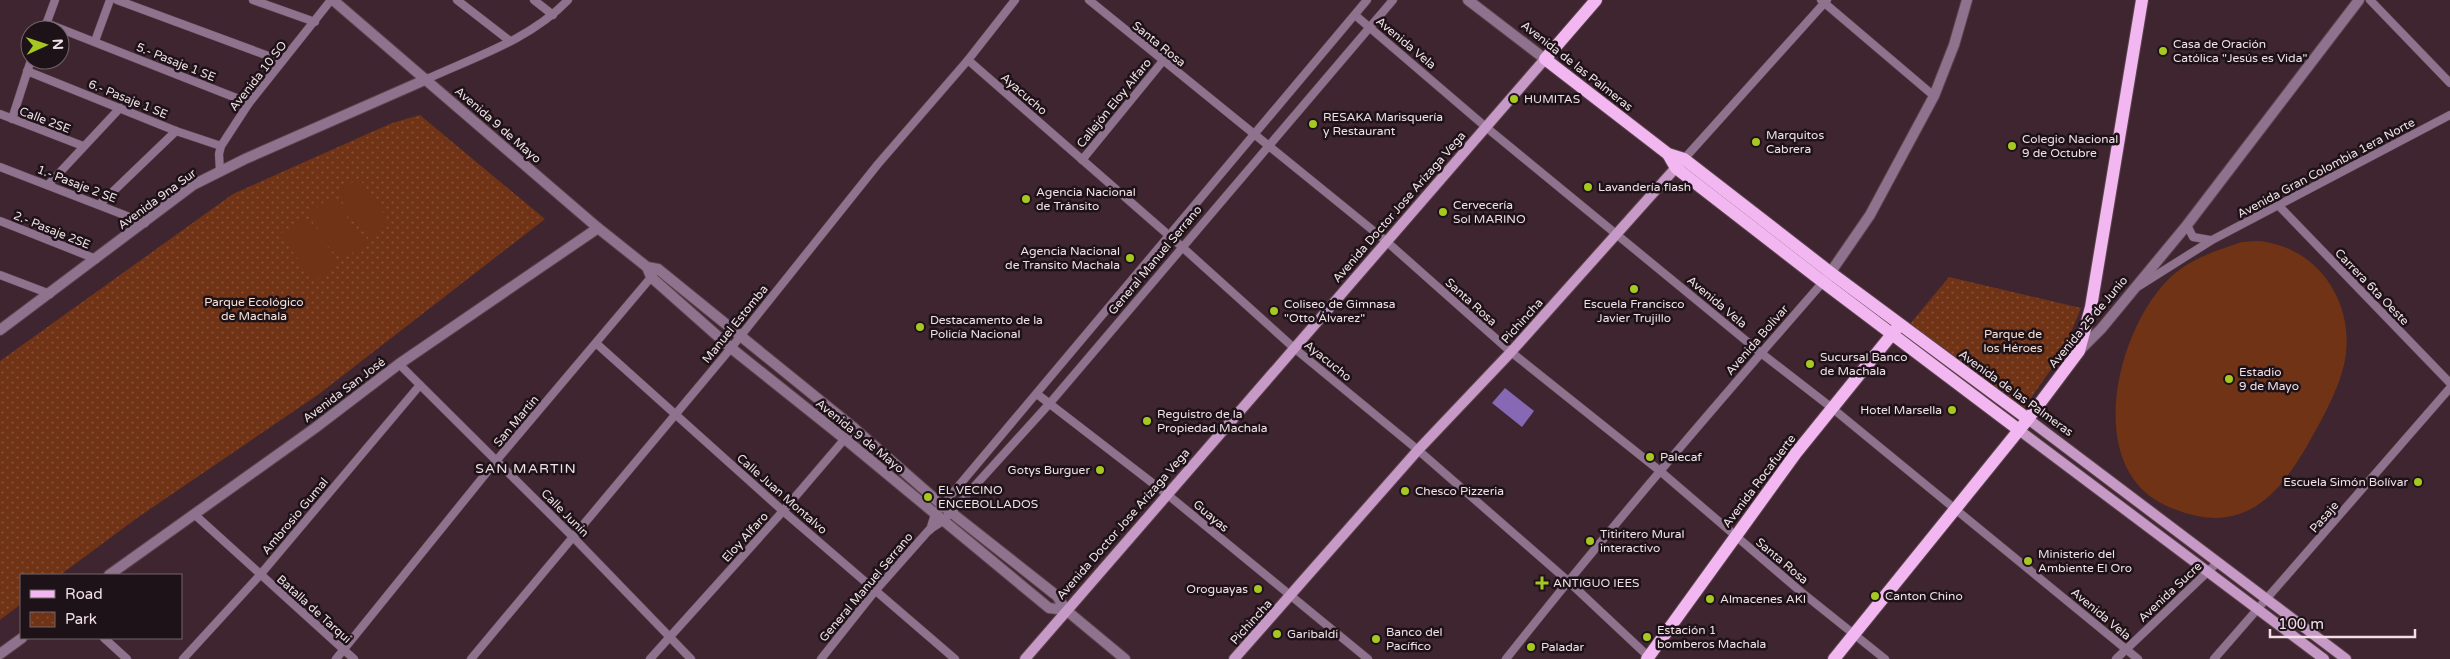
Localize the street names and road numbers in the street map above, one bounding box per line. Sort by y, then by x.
street label: Avenida Vela [1373,14,1439,72]
street label: Santa Rosa [1130,18,1188,70]
street label: Avenida de las Palmeras [1518,18,1636,114]
street label: Avenida 10 SO [226,38,290,114]
street label: 5.- Pasaje 1 SE [134,40,218,84]
street label: Callejón Eloy Alfaro [1074,56,1154,150]
street label: Ayacucho [998,70,1050,118]
street label: 6.- Pasaje 1 SE [86,77,170,121]
street label: Avenida 9 de Mayo [452,84,544,166]
street label: Calle 2SE [17,104,73,136]
street label: Avenida Gran Colombia 1era Norte [2235,115,2417,221]
street label: Avenida Doctor Jose Arízaga Vega [1330,129,1468,285]
street label: 1.- Pasaje 2 SE [35,162,119,206]
street label: Avenida 9na Sur [115,166,199,232]
street label: General Manuel Serrano [1105,203,1205,317]
street label: 2.- Pasaje 2SE [12,208,93,252]
street label: Carrera 6ta Oeste [2332,246,2412,328]
street label: Avenida Vela [1684,273,1750,331]
street label: Avenida 25 de Junio [2046,273,2130,371]
street label: Santa Rosa [1443,275,1499,329]
street label: Manuel Estomba [699,282,771,366]
street label: Pichincha [1498,296,1546,346]
street label: Avenida Bolívar [1723,302,1792,378]
street label: Ayacucho [1302,338,1354,384]
street label: Avenida de las Palmeras [1956,347,2076,439]
street label: Avenida San José [300,354,388,425]
street label: San Martin [491,393,541,449]
street label: Avenida 9 de Mayo [813,396,907,476]
street label: Avenida Rocafuerte [1719,432,1799,530]
street label: Avenida Doctor Jose Arízaga Vega [1054,446,1192,602]
street label: Calle Juan Montalvo [734,451,830,537]
street label: Ambrosio Gumal [259,475,331,557]
street label: Calle Junín [538,486,592,540]
street label: Guayas [1190,497,1232,535]
street label: Pasaje [2307,498,2342,535]
street label: Eloy Alfaro [719,509,771,565]
street label: General Manuel Serrano [816,530,916,644]
street label: Santa Rosa [1753,535,1811,587]
street label: Avenida Sucre [2135,559,2205,625]
street label: Batalla de Tarqui [274,572,354,646]
street label: Avenida Vela [2068,585,2134,643]
street label: Pichincha [1227,597,1275,647]

